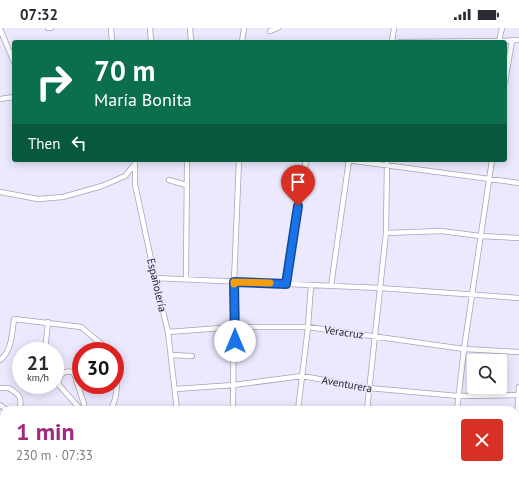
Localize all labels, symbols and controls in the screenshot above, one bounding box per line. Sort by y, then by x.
text: 07:32 [20,5,58,24]
text: 70 m [94,52,155,89]
icon: right [28,56,80,108]
text: María Bonita [94,88,192,111]
icon: left [68,132,90,154]
text: Then [28,134,60,153]
pin [281,165,315,206]
icon: arrive [287,171,309,193]
street label: Españolería [144,257,170,313]
position arrow [214,320,256,362]
street label: Veracruz [322,322,365,342]
speed limit sign: 30 [72,342,124,394]
text: 21 [27,350,49,376]
map controls [467,354,507,394]
button: search [467,354,507,394]
text: km/h [27,371,49,384]
street label: Aventurera [321,373,373,395]
text: 1 min [16,416,75,447]
button: close [461,419,503,461]
text: 230 m · 07:33 [16,447,93,464]

